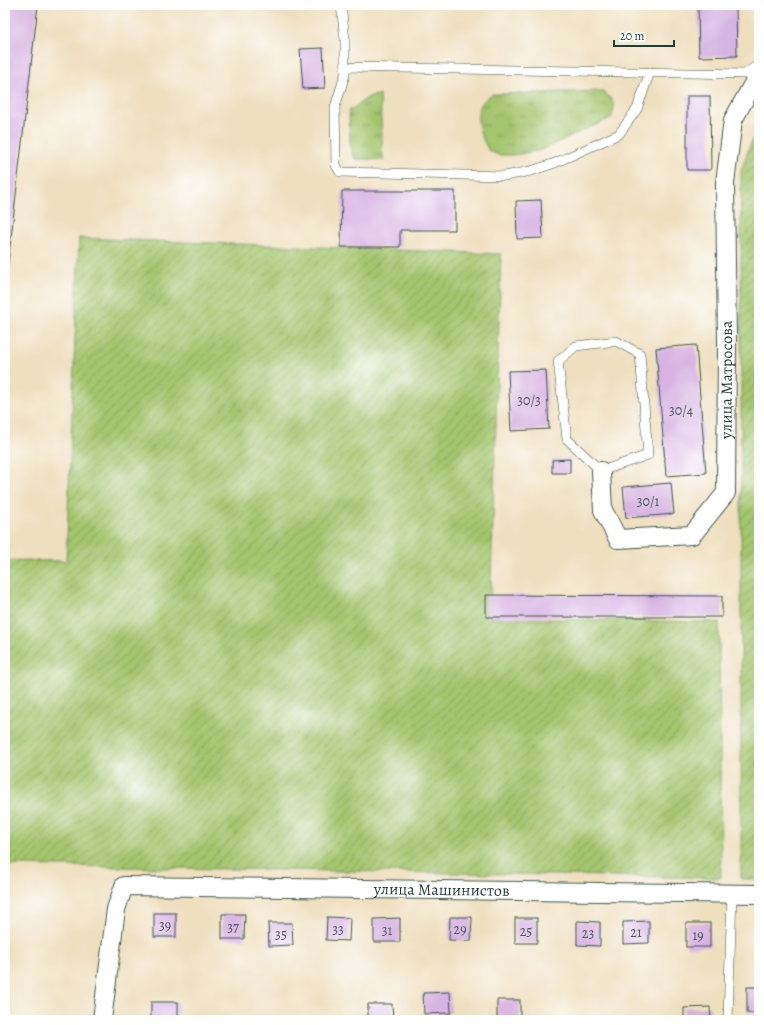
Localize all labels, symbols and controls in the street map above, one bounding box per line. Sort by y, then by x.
scale bar [614,22,674,48]
text: 20 m [620,28,644,44]
street label: улица Матросова [715,320,738,440]
house number: 30/3 [517,391,541,410]
house number: 30/4 [669,401,693,420]
house number: 30/1 [637,492,660,511]
street label: улица Машинистов [373,878,510,902]
house number: 39 [159,916,171,935]
house number: 37 [227,918,239,937]
house number: 33 [332,920,344,939]
house number: 29 [453,920,467,939]
house number: 31 [382,921,393,940]
house number: 25 [520,922,532,941]
house number: 21 [630,923,642,942]
house number: 23 [582,924,594,943]
house number: 35 [275,925,287,944]
house number: 19 [692,926,704,945]

